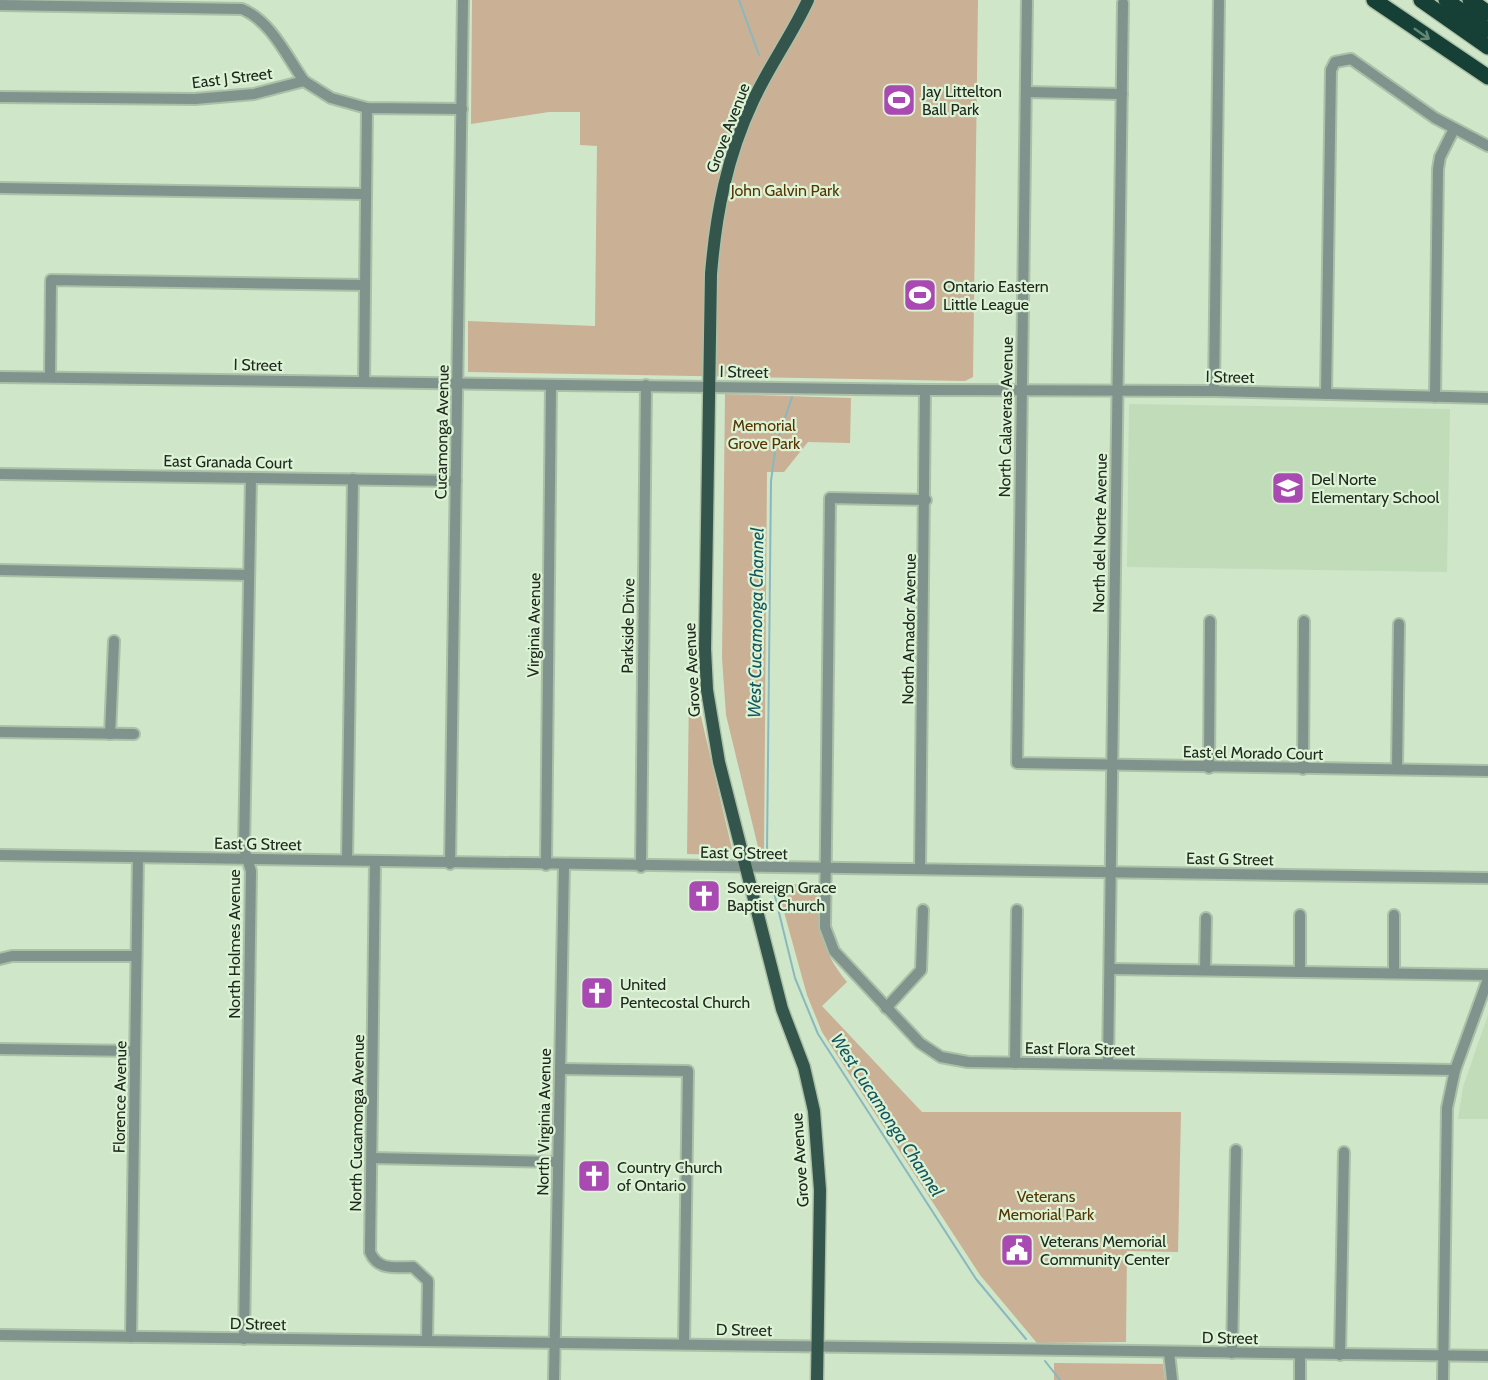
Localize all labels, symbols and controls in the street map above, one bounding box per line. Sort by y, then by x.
one-way arrow [1413,28,1429,40]
street label: East J Street [191,64,274,92]
street label: Grove Avenue [702,81,754,175]
sports icon: Jay Littelton Ball Park [881,82,917,118]
place label: Jay Littelton Ball Park [921,82,1002,119]
park label: John Galvin Park [730,181,840,200]
sports icon: Ontario Eastern Little League [902,277,938,313]
place label: Ontario Eastern Little League [943,277,1049,314]
street label: North Calaveras Avenue [995,336,1017,498]
street label: I Street [233,355,283,375]
street label: I Street [719,362,769,382]
street label: Cucamonga Avenue [431,364,453,500]
street label: I Street [1205,367,1255,387]
park label: Memorial Grove Park [728,416,801,453]
street label: East Granada Court [163,451,294,473]
street label: North del Norte Avenue [1089,453,1111,613]
school or university icon: Del Norte Elementary School [1270,470,1306,506]
place label: Del Norte Elementary School [1311,470,1439,507]
water label: West Cucamonga Channel [743,527,769,718]
street label: North Amador Avenue [898,553,920,705]
street label: Virginia Avenue [524,572,544,678]
street label: Parkside Drive [618,578,638,674]
street label: Grove Avenue [680,622,704,718]
street label: East el Morado Court [1183,742,1324,764]
street label: East G Street [214,834,303,854]
street label: East G Street [700,843,789,863]
street label: East G Street [1186,849,1275,869]
street label: North Holmes Avenue [225,869,244,1019]
church icon: Sovereign Grace Baptist Church [686,878,722,914]
place label: Sovereign Grace Baptist Church [727,878,837,915]
church icon: United Pentecostal Church [579,975,615,1011]
place label: United Pentecostal Church [620,975,750,1012]
water label: West Cucamonga Channel [826,1029,949,1202]
street label: North Cucamonga Avenue [346,1034,368,1212]
street label: East Flora Street [1025,1039,1136,1059]
street label: Florence Avenue [110,1041,130,1153]
street label: North Virginia Avenue [533,1048,555,1196]
street label: Grove Avenue [787,1112,813,1208]
church icon: Country Church of Ontario [576,1158,612,1194]
place label: Country Church of Ontario [617,1158,722,1195]
park label: Veterans Memorial Park [998,1187,1095,1224]
public building icon: Veterans Memorial Community Center [999,1232,1035,1268]
place label: Veterans Memorial Community Center [1040,1232,1170,1269]
street label: D Street [230,1314,287,1334]
street label: D Street [716,1320,773,1340]
street label: D Street [1202,1328,1259,1348]

